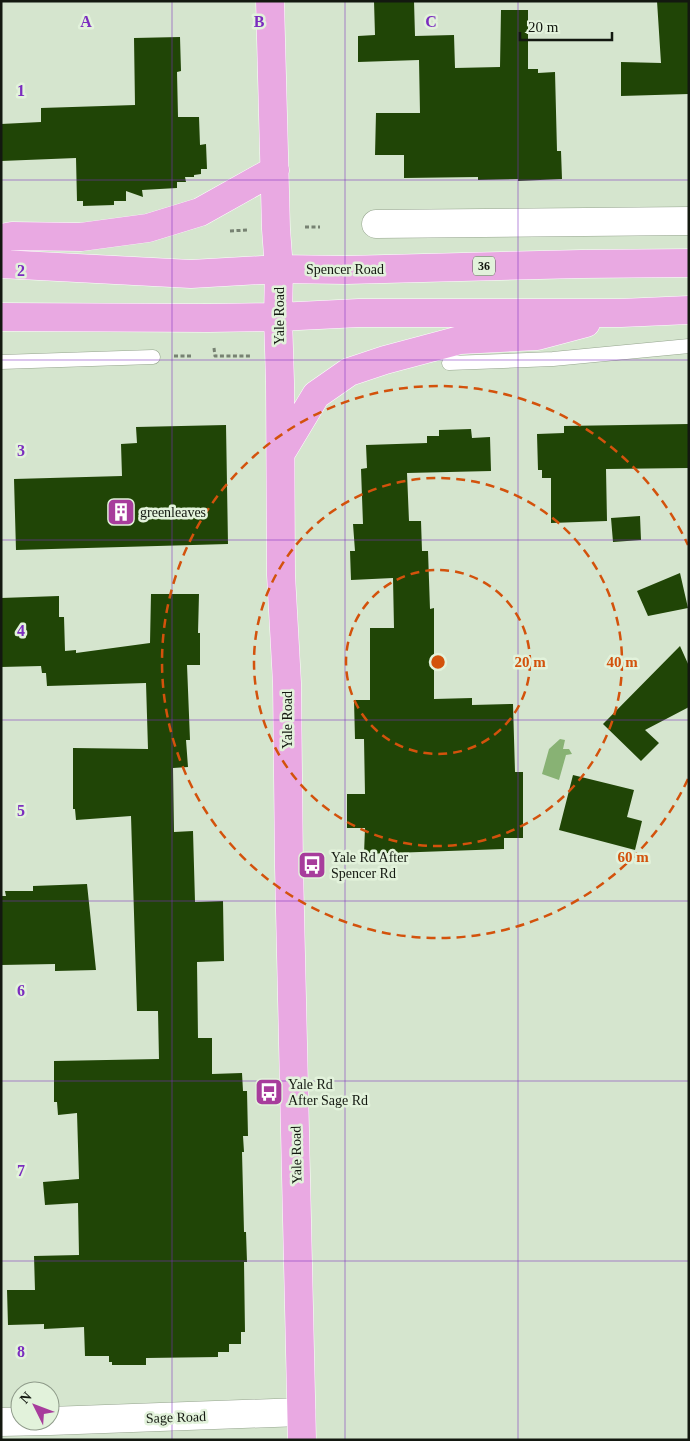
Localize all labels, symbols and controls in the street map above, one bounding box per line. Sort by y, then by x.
scale bar [520,10,612,42]
text: A [80,13,92,30]
text: B [254,13,265,30]
text: C [425,13,437,30]
text: 20 m [528,19,559,35]
text: 1 [17,82,25,99]
road number: 36 [473,256,495,276]
text: 2 [17,262,25,279]
street label: Spencer Road [306,262,384,277]
street label: Yale Road [272,287,287,345]
text: 3 [17,442,25,459]
building icon: greenleaves [106,497,136,527]
place label: greenleaves [140,505,206,520]
text: 4 [17,622,25,639]
centre of rings [429,653,447,671]
text: 20 m [514,654,546,670]
text: 40 m [606,654,638,670]
street label: Yale Road [280,691,295,749]
text: 5 [17,802,25,819]
text: 60 m [617,849,649,865]
bus stop icon: Yale Rd After Spencer Rd [297,850,327,880]
place label: Yale Rd After Spencer Rd [331,850,408,881]
text: 6 [17,982,25,999]
bus stop icon: Yale Rd After Sage Rd [254,1077,284,1107]
place label: Yale Rd After Sage Rd [288,1077,368,1108]
street label: Yale Road [288,1126,305,1184]
text: 7 [17,1162,25,1179]
text: 8 [17,1343,25,1360]
north arrow [10,1381,60,1431]
text: N [17,1389,35,1406]
street label: Sage Road [146,1409,206,1426]

